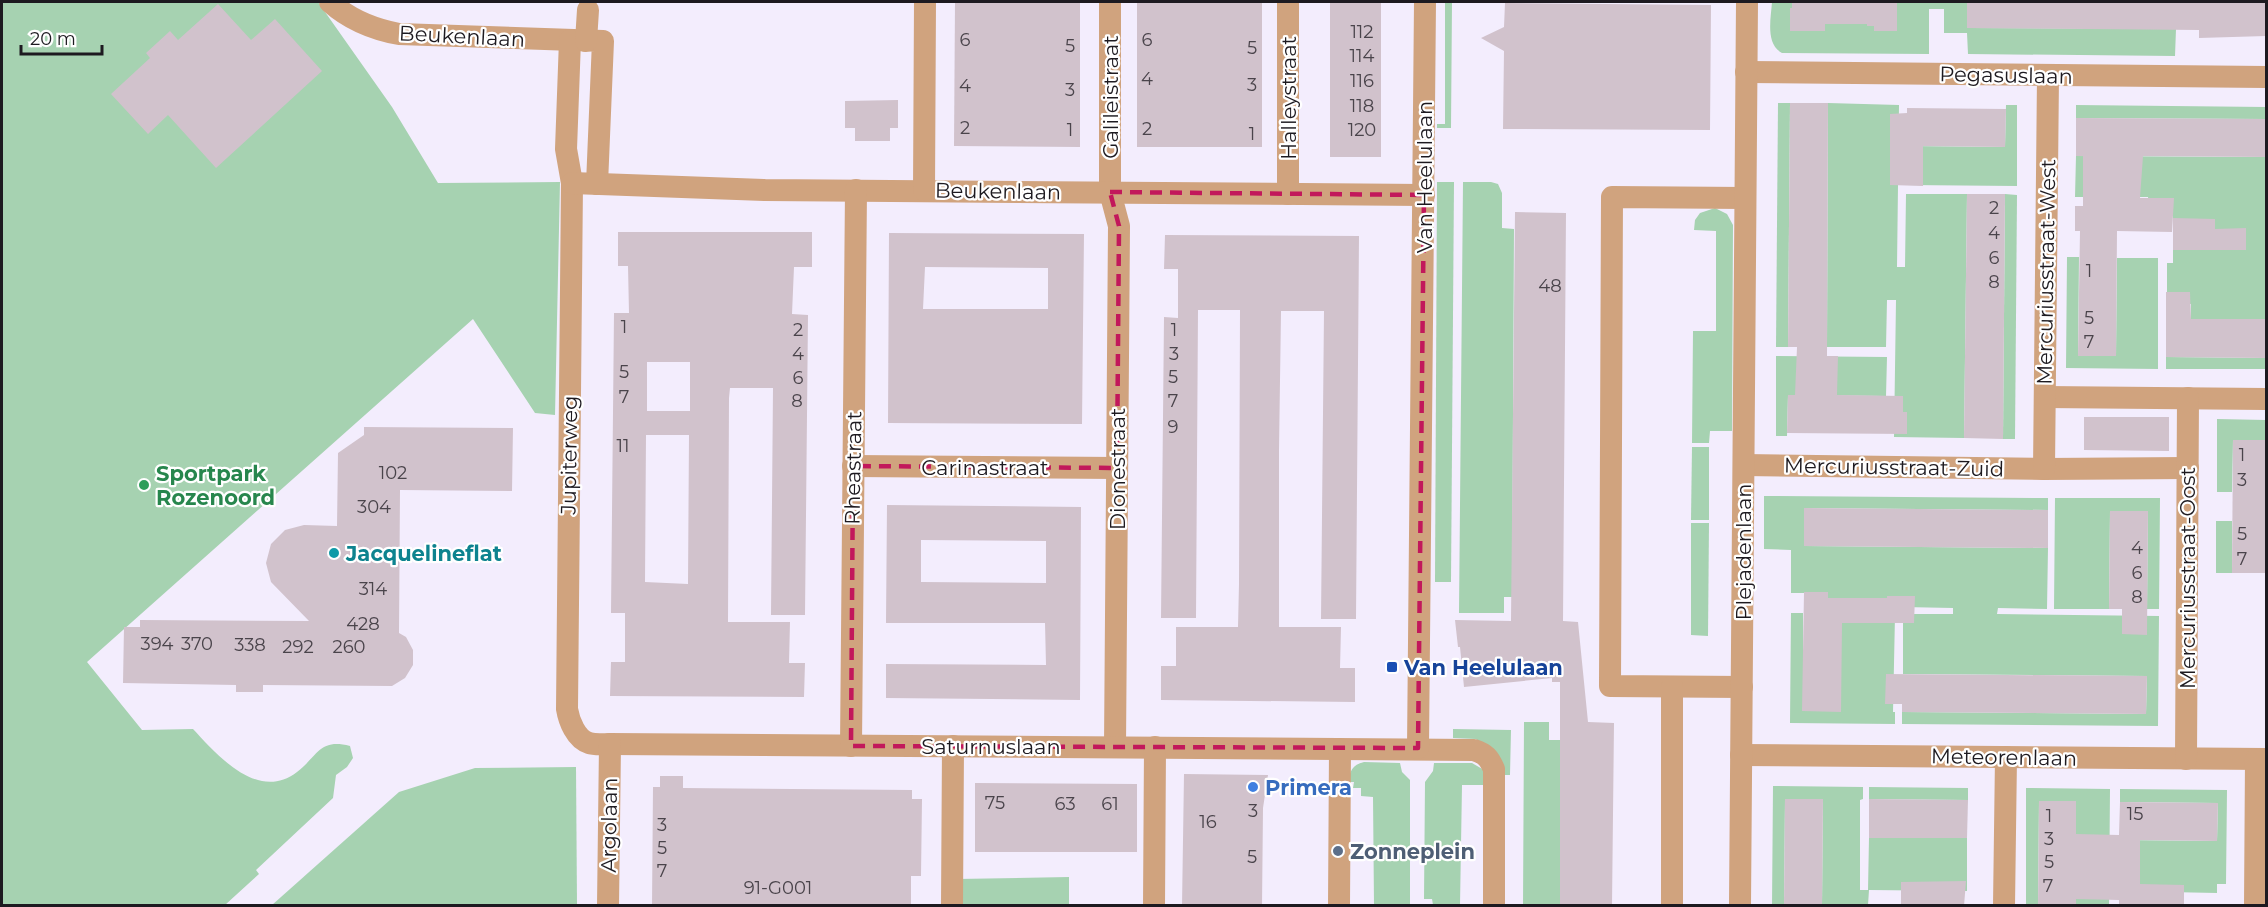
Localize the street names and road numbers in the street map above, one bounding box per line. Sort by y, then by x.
street label: Beukenlaan [398,20,526,52]
street label: Galileistraat [1098,35,1123,159]
street label: Halleystraat [1276,36,1301,160]
street label: Pegasuslaan [1939,61,2073,89]
street label: Van Heelulaan [1412,101,1437,253]
street label: Mercuriusstraat-West [2032,159,2060,385]
street label: Beukenlaan [935,177,1061,205]
street label: Jupiterweg [555,395,583,516]
street label: Dionestraat [1105,408,1130,530]
street label: Rheastraat [840,411,866,525]
street label: Mercuriusstraat-Zuid [1784,453,2004,481]
street label: Carinastraat [921,455,1049,480]
street label: Mercuriusstraat-Oost [2175,467,2200,689]
street label: Plejadenlaan [1731,483,1756,621]
street label: Saturnuslaan [921,734,1061,759]
street label: Meteorenlaan [1931,743,2077,771]
street label: Argolaan [596,777,622,873]

